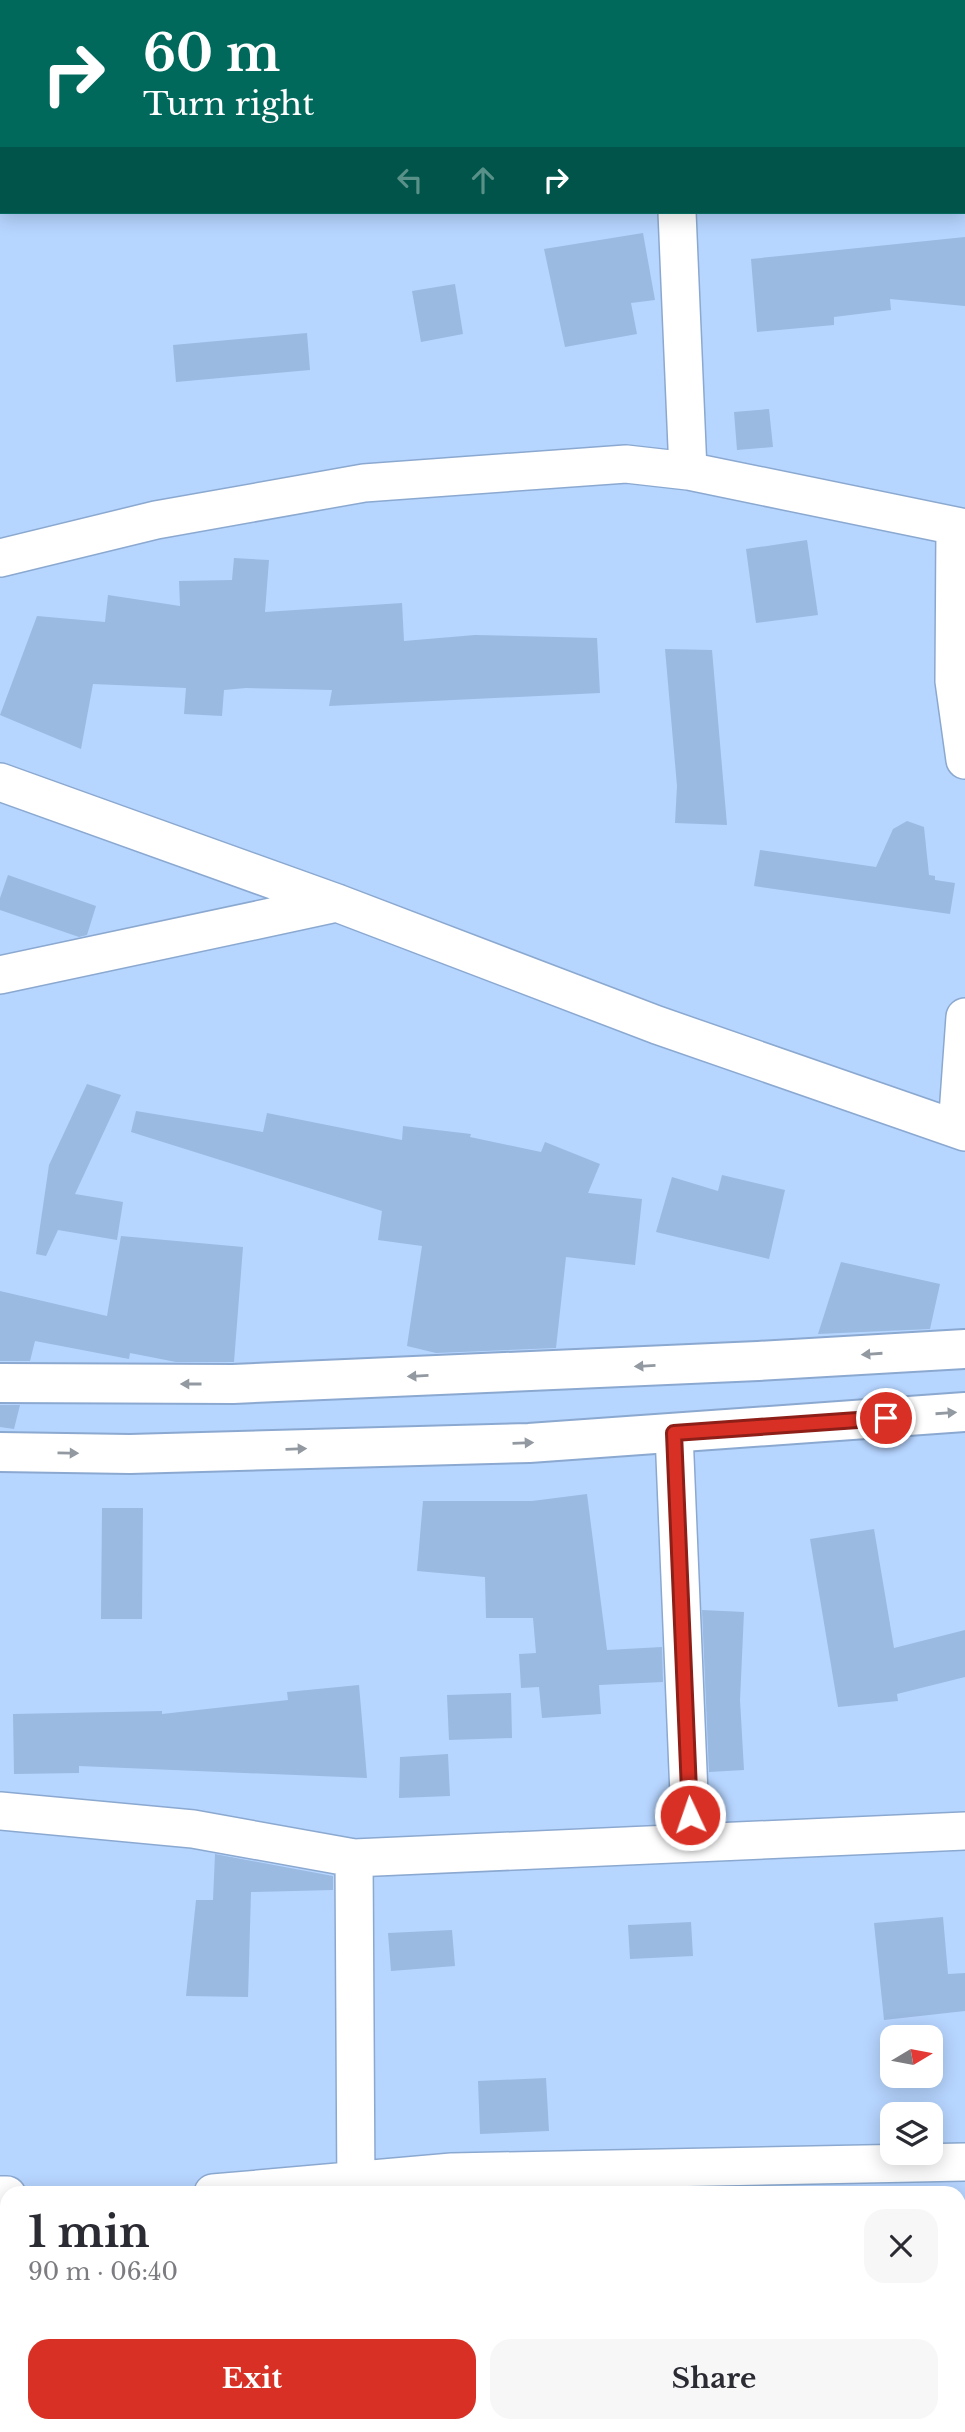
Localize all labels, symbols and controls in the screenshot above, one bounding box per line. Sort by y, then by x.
text: 60 m [143,23,280,84]
icon: right [28,28,119,119]
text: Turn right [143,84,314,124]
icon: left [391,161,429,199]
icon: ahead [464,161,502,199]
icon: right [537,161,575,199]
one-way arrow [861,1349,883,1360]
one-way arrow [634,1361,656,1372]
one-way arrow [407,1371,429,1382]
one-way arrow [179,1378,201,1390]
pin [856,1388,916,1448]
icon: arrive [867,1399,905,1437]
one-way arrow [935,1407,957,1418]
one-way arrow [512,1437,534,1448]
one-way arrow [285,1444,307,1455]
one-way arrow [57,1447,79,1459]
position arrow [653,1778,727,1852]
north arrow [880,2025,943,2088]
map controls [880,2025,943,2165]
button: layers [880,2102,943,2165]
text: 1 min [28,2206,150,2258]
button: close [864,2209,938,2283]
text: 90 m · 06:40 [28,2258,178,2286]
button: Exit [28,2339,476,2419]
button: Share [490,2339,938,2419]

